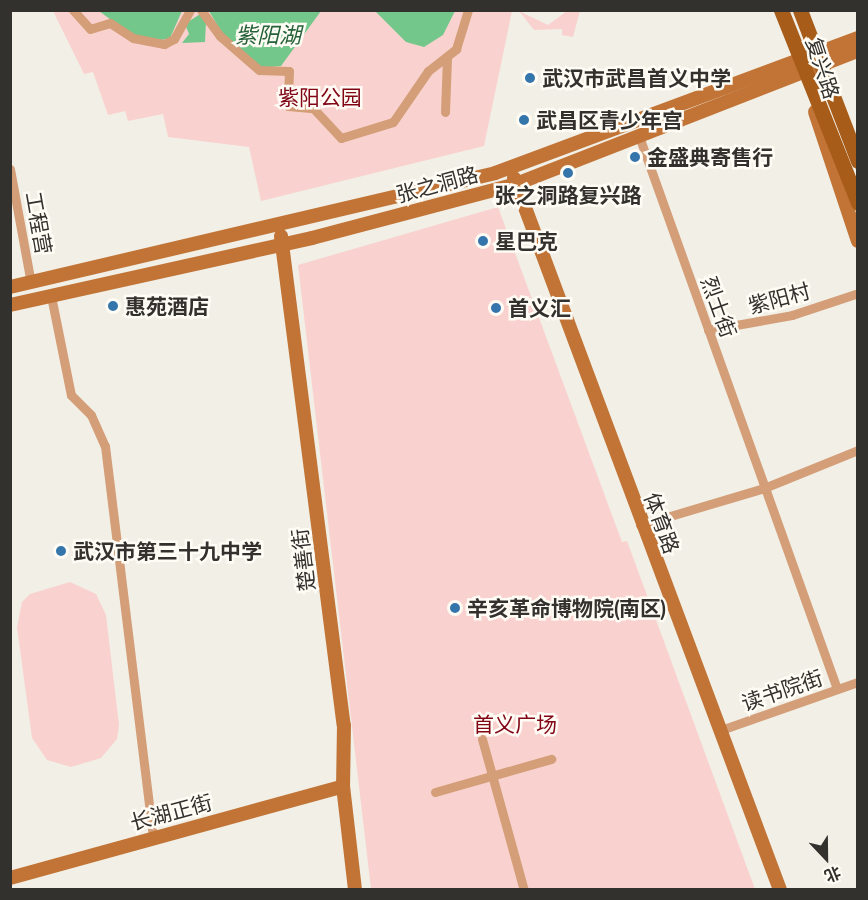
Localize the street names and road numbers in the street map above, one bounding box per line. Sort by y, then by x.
street label: 复兴路 [801,34,845,102]
street label: 张之洞路 [393,161,481,207]
street label: 工程营 [21,190,57,256]
street label: 烈士街 [696,273,742,341]
street label: 紫阳村 [745,278,813,318]
street label: 体育路 [639,489,685,557]
street label: 楚善街 [287,527,319,593]
street label: 读书院街 [738,664,826,716]
street label: 长湖正街 [127,789,215,835]

